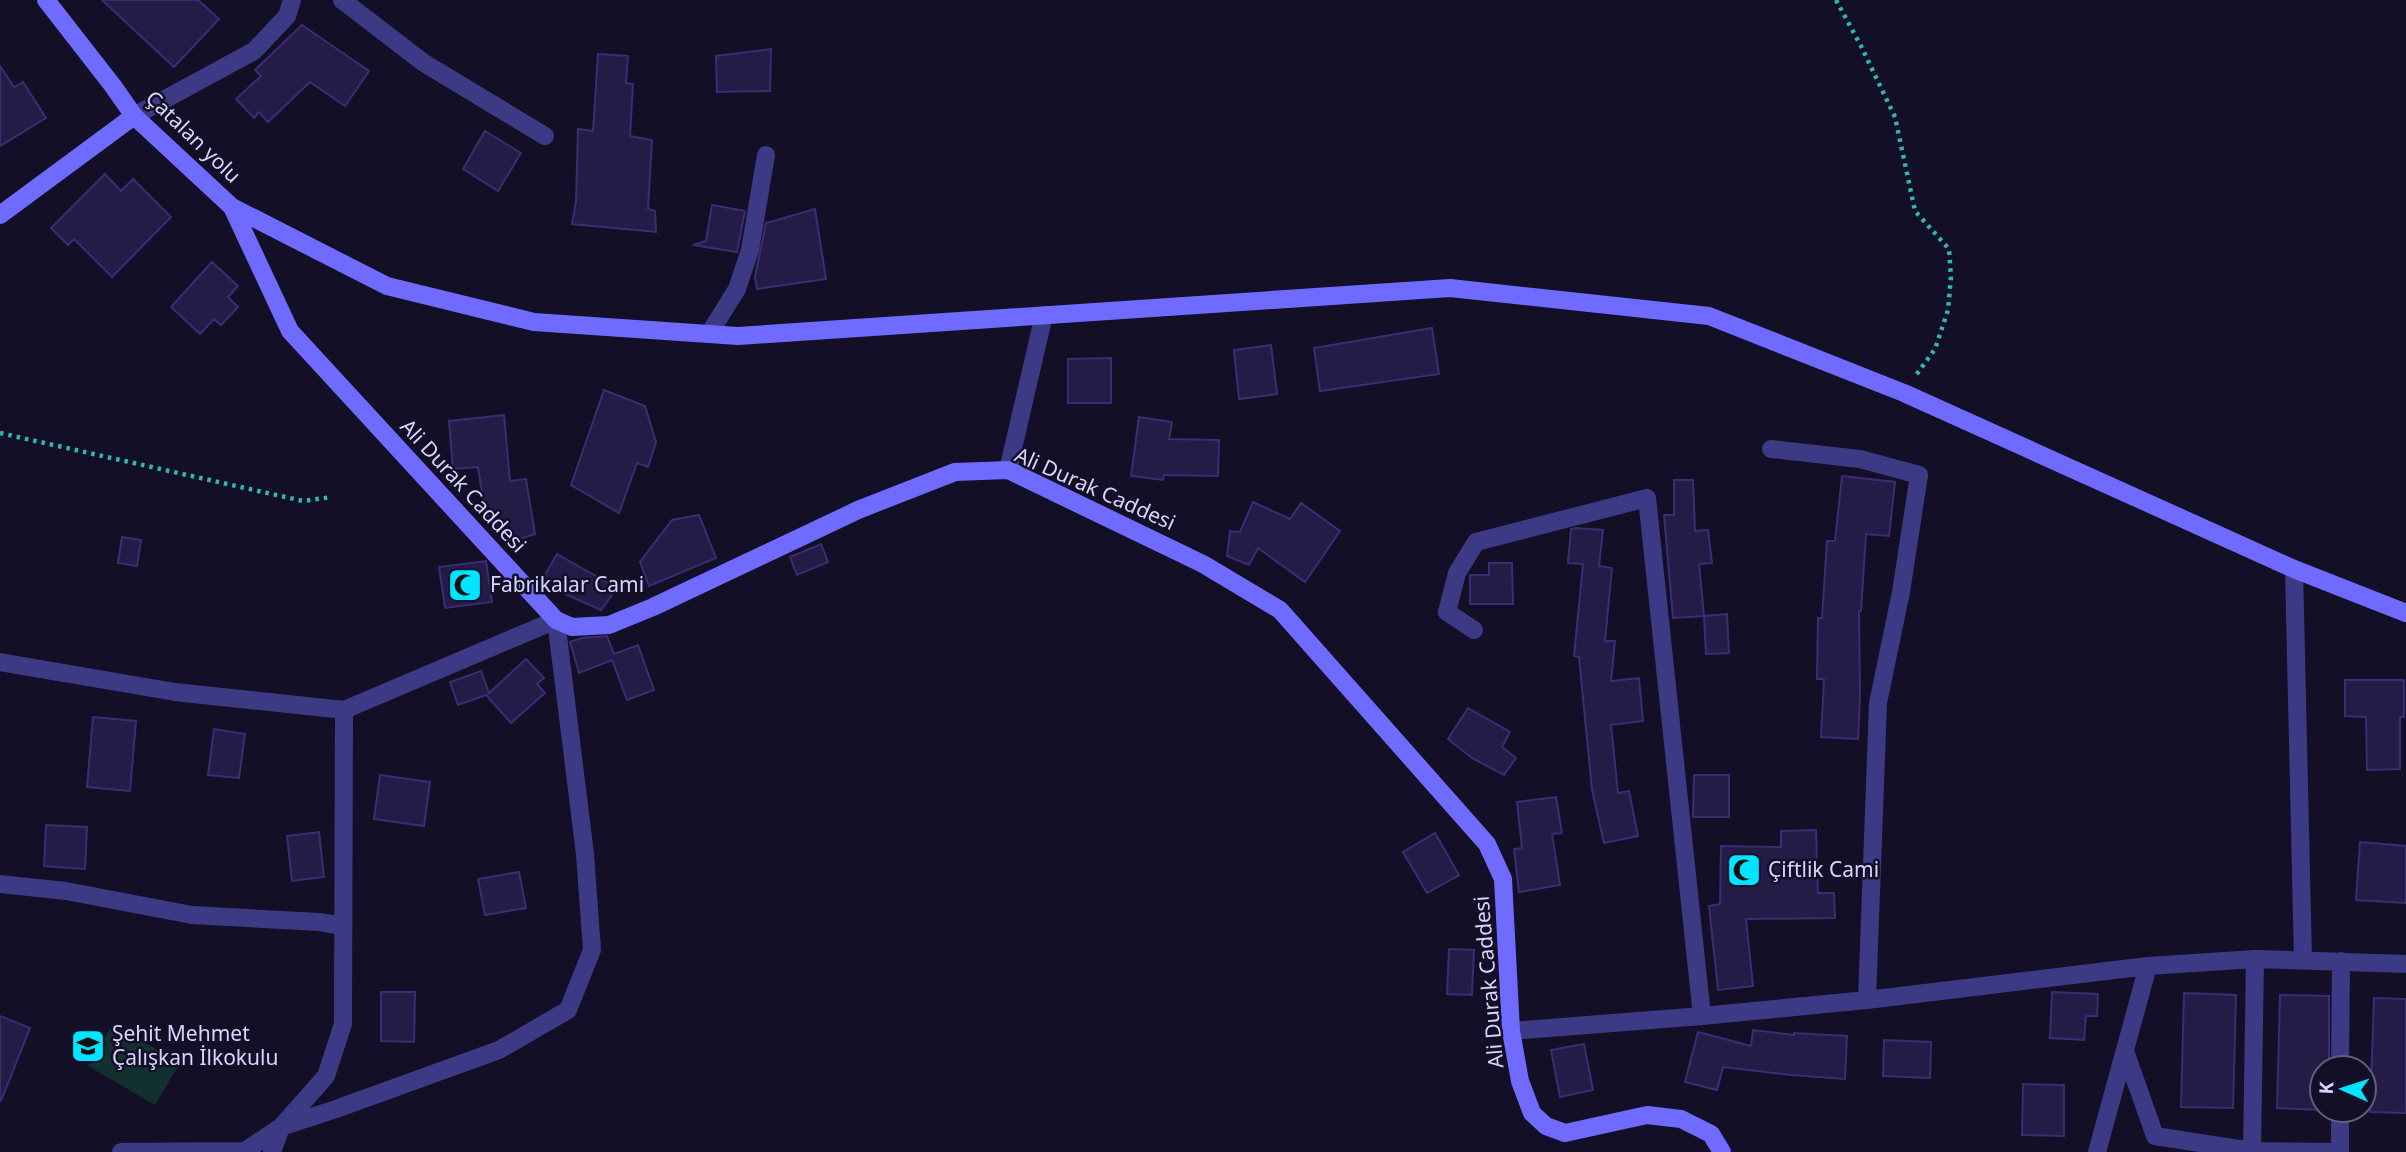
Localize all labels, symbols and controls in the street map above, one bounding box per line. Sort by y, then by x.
street label: Çatalan yolu [140,84,247,189]
street label: Ali Durak Caddesi [395,413,533,558]
street label: Ali Durak Caddesi [1011,440,1180,536]
mosque icon: Fabrikalar Cami [446,566,484,604]
place label: Fabrikalar Cami [490,570,644,598]
mosque icon: Çiftlik Cami [1725,851,1763,889]
place label: Çiftlik Cami [1768,855,1879,883]
street label: Ali Durak Caddesi [1467,895,1509,1069]
place label: Şehit Mehmet Çalışkan İlkokulu [112,1019,278,1071]
school or university icon: Şehit Mehmet Çalışkan İlkokulu [69,1027,107,1065]
north arrow [2308,1054,2378,1124]
text: K [2313,1081,2339,1095]

